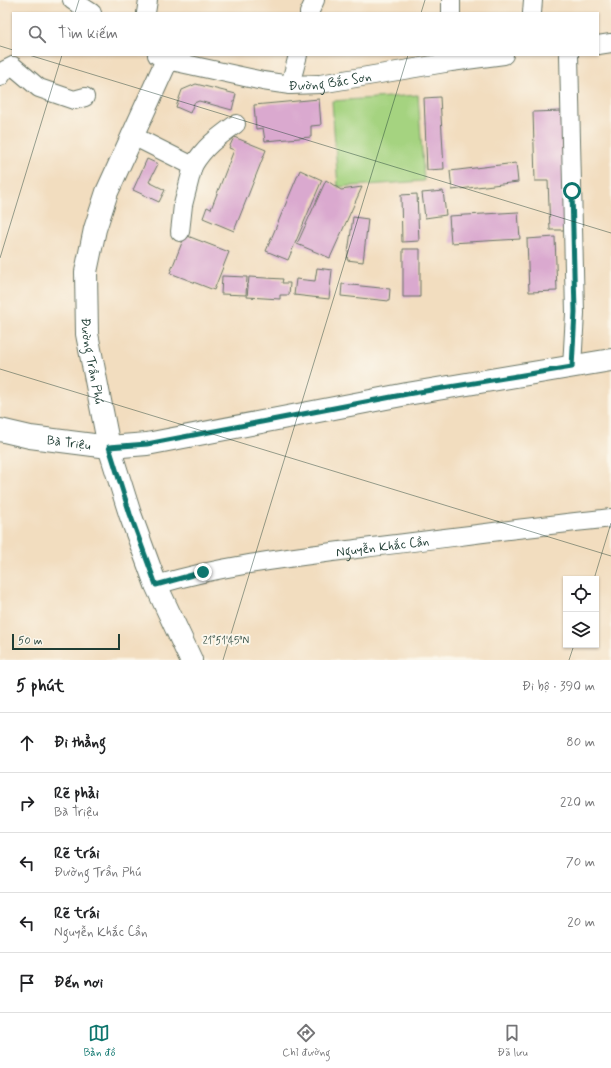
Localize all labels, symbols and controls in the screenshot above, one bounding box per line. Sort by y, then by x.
search box [12,12,599,56]
icon: search [26,23,48,45]
text: Tìm kiếm [58,24,118,44]
street label: Đường Bắc Sơn [288,69,373,96]
route start [563,182,581,200]
street label: Đường Trần Phú [77,317,107,406]
street label: Bà Triệu [46,432,92,455]
street label: Nguyễn Khắc Cần [335,533,430,562]
route end [194,563,212,581]
map controls [563,576,599,648]
button: locate [563,576,599,612]
button: layers [563,612,599,648]
scale bar [12,632,120,651]
text: 50 m [18,634,43,648]
text: 21°51'45"N [203,634,250,648]
text: 5 phút [16,675,64,697]
text: Đi bộ · 390 m [522,678,595,695]
icon: ahead [16,732,38,754]
text: Đi thẳng [54,733,106,753]
text: 80 m [566,734,595,751]
text: Rẽ phải [54,784,99,804]
icon: right [16,792,38,814]
text: 220 m [560,794,595,811]
text: Bà Triệu [54,804,98,821]
text: Rẽ trái [54,844,100,864]
icon: left [16,852,38,874]
text: 70 m [566,854,595,871]
text: Đường Trần Phú [54,864,141,881]
text: Rẽ trái [54,904,100,924]
icon: left [16,912,38,934]
text: 20 m [567,914,595,931]
text: Nguyễn Khắc Cần [54,924,147,941]
icon: arrive [16,972,38,994]
text: Đến nơi [54,973,103,993]
tab: Bản đồ [83,1022,115,1060]
tab: Chỉ đường [282,1022,330,1060]
tab: Đã lưu [497,1022,528,1060]

